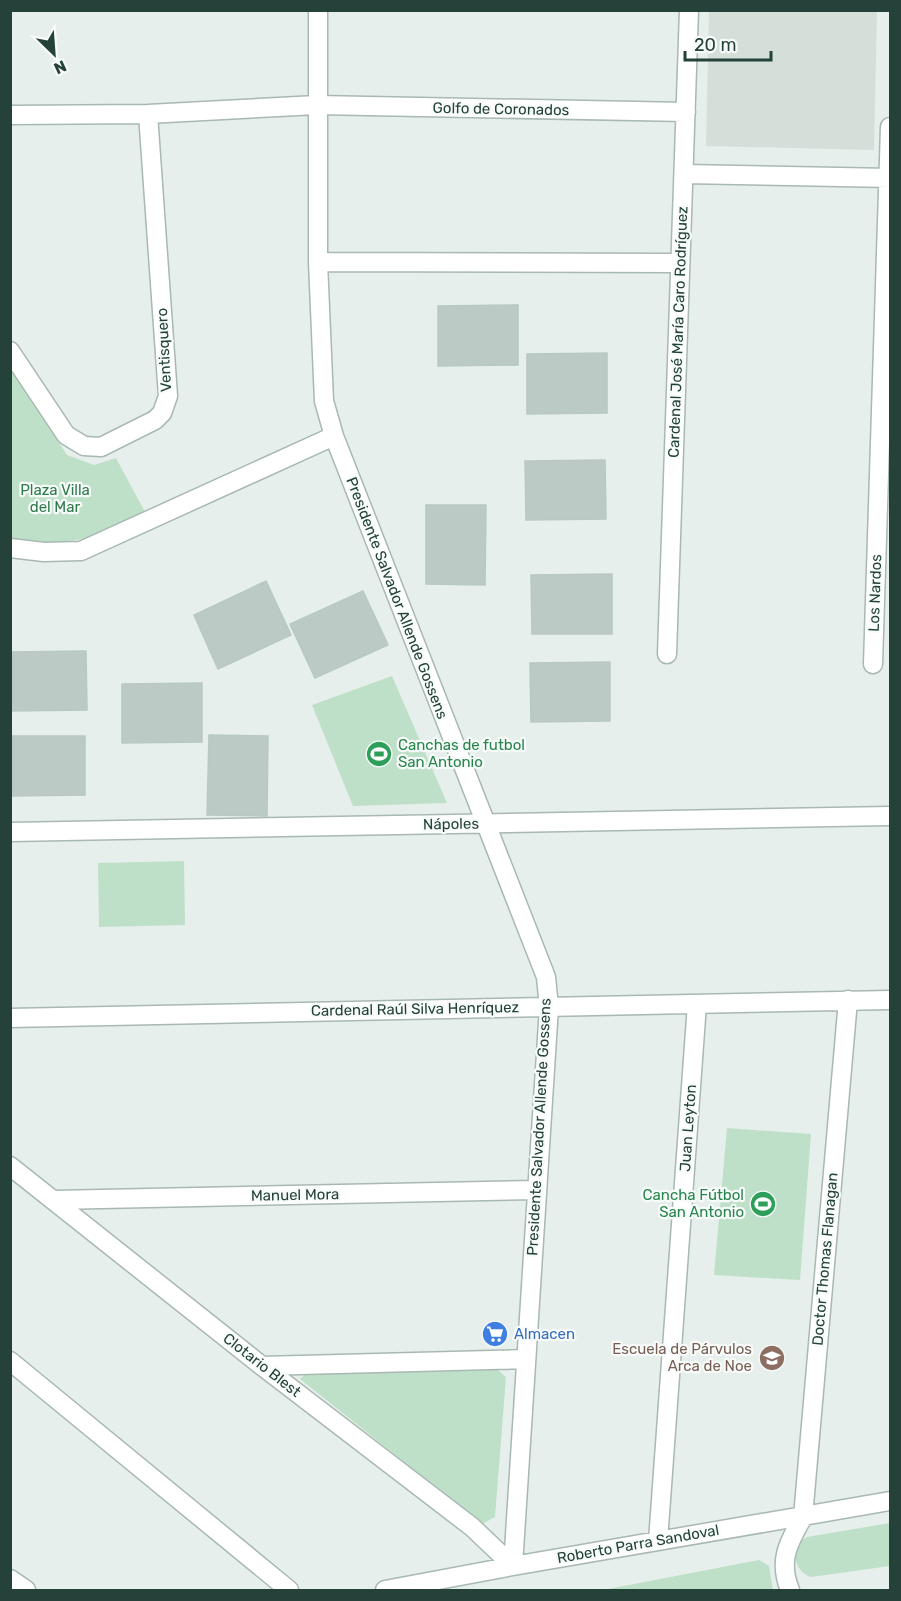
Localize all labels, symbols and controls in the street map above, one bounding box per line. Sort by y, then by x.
north arrow [24,24,84,84]
scale bar [685,24,770,62]
text: 20 m [694,34,736,56]
text: N [51,56,69,78]
street label: Golfo de Coronados [432,99,570,119]
street label: Cardenal José María Caro Rodríguez [665,205,691,458]
street label: Ventisquero [153,308,175,392]
street label: Presidente Salvador Allende Gossens [342,474,452,722]
park label: Plaza Villa del Mar [20,481,90,516]
street label: Los Nardos [865,554,885,632]
place label: Canchas de futbol San Antonio [398,736,525,771]
sports icon: Canchas de futbol San Antonio [364,739,394,769]
street label: Nápoles [423,815,479,833]
street label: Presidente Salvador Allende Gossens [523,997,555,1256]
street label: Cardenal Raúl Silva Henríquez [311,998,520,1020]
street label: Juan Leyton [676,1084,700,1172]
street label: Doctor Thomas Flanagan [808,1172,842,1346]
street label: Manuel Mora [251,1185,339,1205]
place label: Cancha Fútbol San Antonio [643,1186,744,1221]
sports icon: Cancha Fútbol San Antonio [748,1189,778,1219]
supermarket icon: Almacen [480,1319,510,1349]
place label: Almacen [514,1325,575,1343]
street label: Clotario Blest [220,1329,304,1401]
place label: Escuela de Párvulos Arca de Noe [612,1340,752,1375]
school or university icon: Escuela de Párvulos Arca de Noe [757,1343,787,1373]
street label: Roberto Parra Sandoval [555,1521,721,1567]

